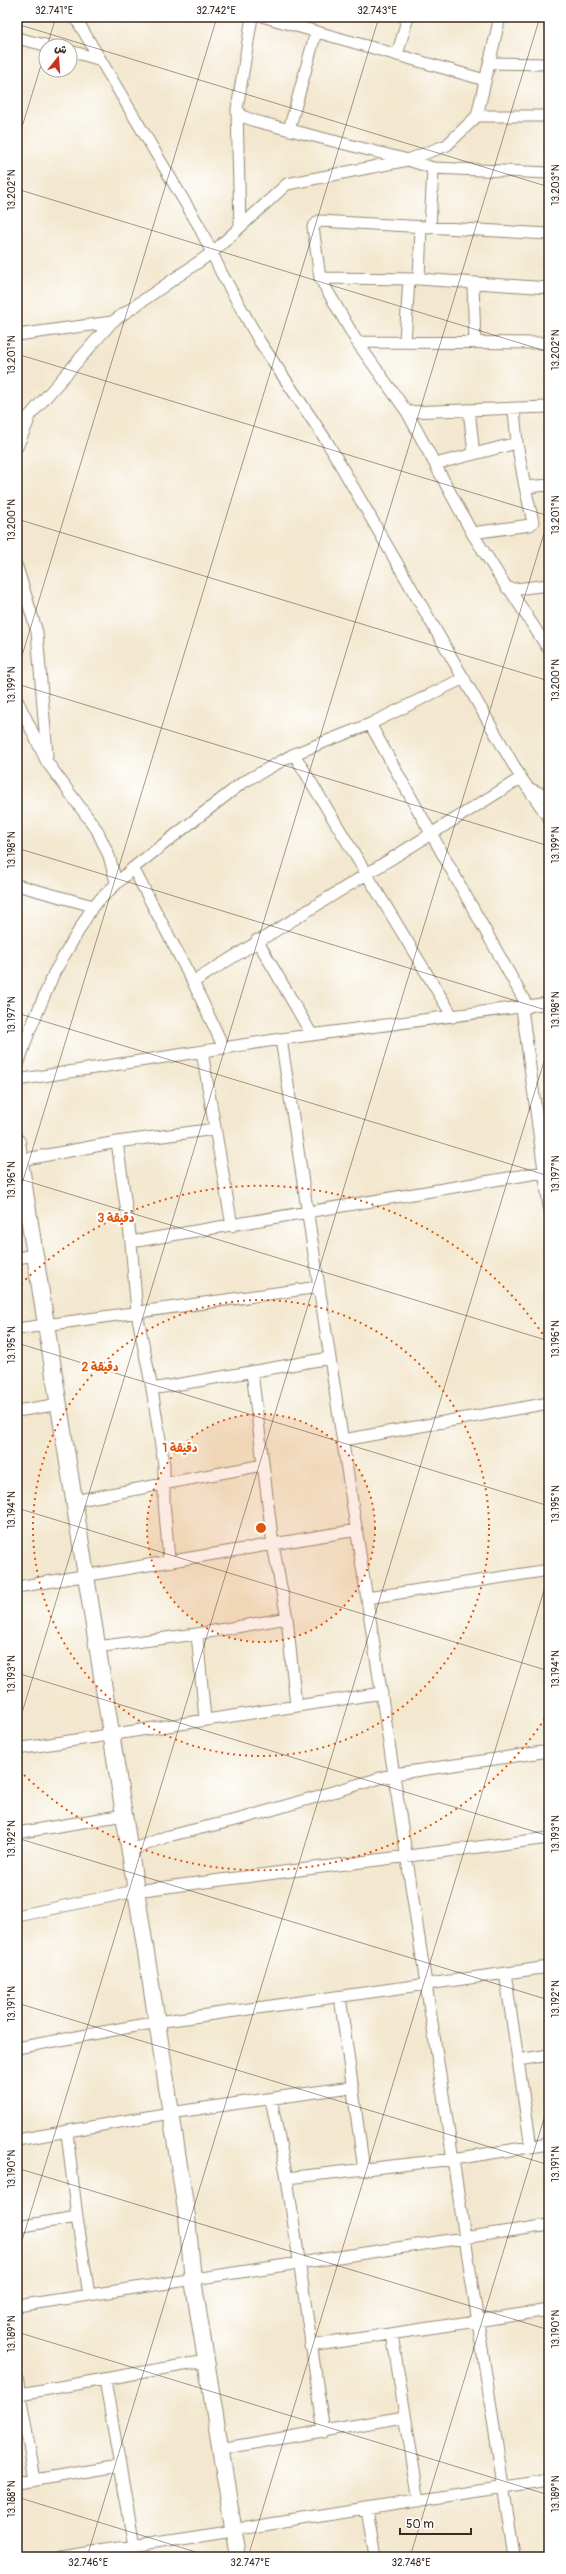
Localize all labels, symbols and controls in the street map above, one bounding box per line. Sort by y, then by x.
text: 32.741°E [35,5,73,17]
text: 32.742°E [196,5,236,17]
text: 32.743°E [357,5,397,17]
north arrow [38,38,78,78]
text: ش [53,41,68,57]
text: 13.203°N [550,164,562,205]
text: 13.202°N [6,169,18,210]
text: 13.202°N [550,329,562,370]
text: 13.201°N [6,335,18,375]
text: 13.201°N [550,495,562,535]
text: 13.200°N [6,499,18,541]
text: 13.200°N [550,659,562,701]
text: 13.199°N [6,666,18,704]
text: 13.199°N [550,826,562,864]
text: 13.198°N [6,831,18,868]
text: 13.198°N [550,991,562,1028]
text: 13.197°N [6,996,18,1034]
text: 13.197°N [550,1155,562,1193]
text: 13.196°N [6,1161,18,1199]
text: 3 دقيقة [98,1211,135,1226]
text: 13.196°N [550,1320,562,1358]
text: 13.195°N [6,1326,18,1364]
text: 2 دقيقة [82,1360,119,1375]
text: 1 دقيقة [163,1441,198,1456]
text: 13.195°N [550,1485,562,1523]
text: 13.194°N [6,1491,18,1529]
centre of rings [254,1521,268,1535]
text: 13.194°N [550,1650,562,1688]
text: 13.193°N [6,1655,18,1693]
text: 13.193°N [550,1815,562,1853]
text: 13.192°N [6,1820,18,1858]
text: 13.192°N [550,1980,562,2018]
text: 13.191°N [6,1986,18,2022]
text: 13.191°N [550,2146,562,2182]
text: 13.190°N [6,2149,18,2188]
text: 13.190°N [550,2309,562,2348]
text: 13.189°N [6,2315,18,2352]
text: 13.189°N [550,2475,562,2512]
text: 13.188°N [6,2480,18,2517]
scale bar [400,2510,471,2536]
text: 50 m [406,2517,434,2532]
text: 32.746°E [68,2557,108,2569]
text: 32.747°E [230,2557,270,2569]
text: 32.748°E [391,2557,431,2569]

